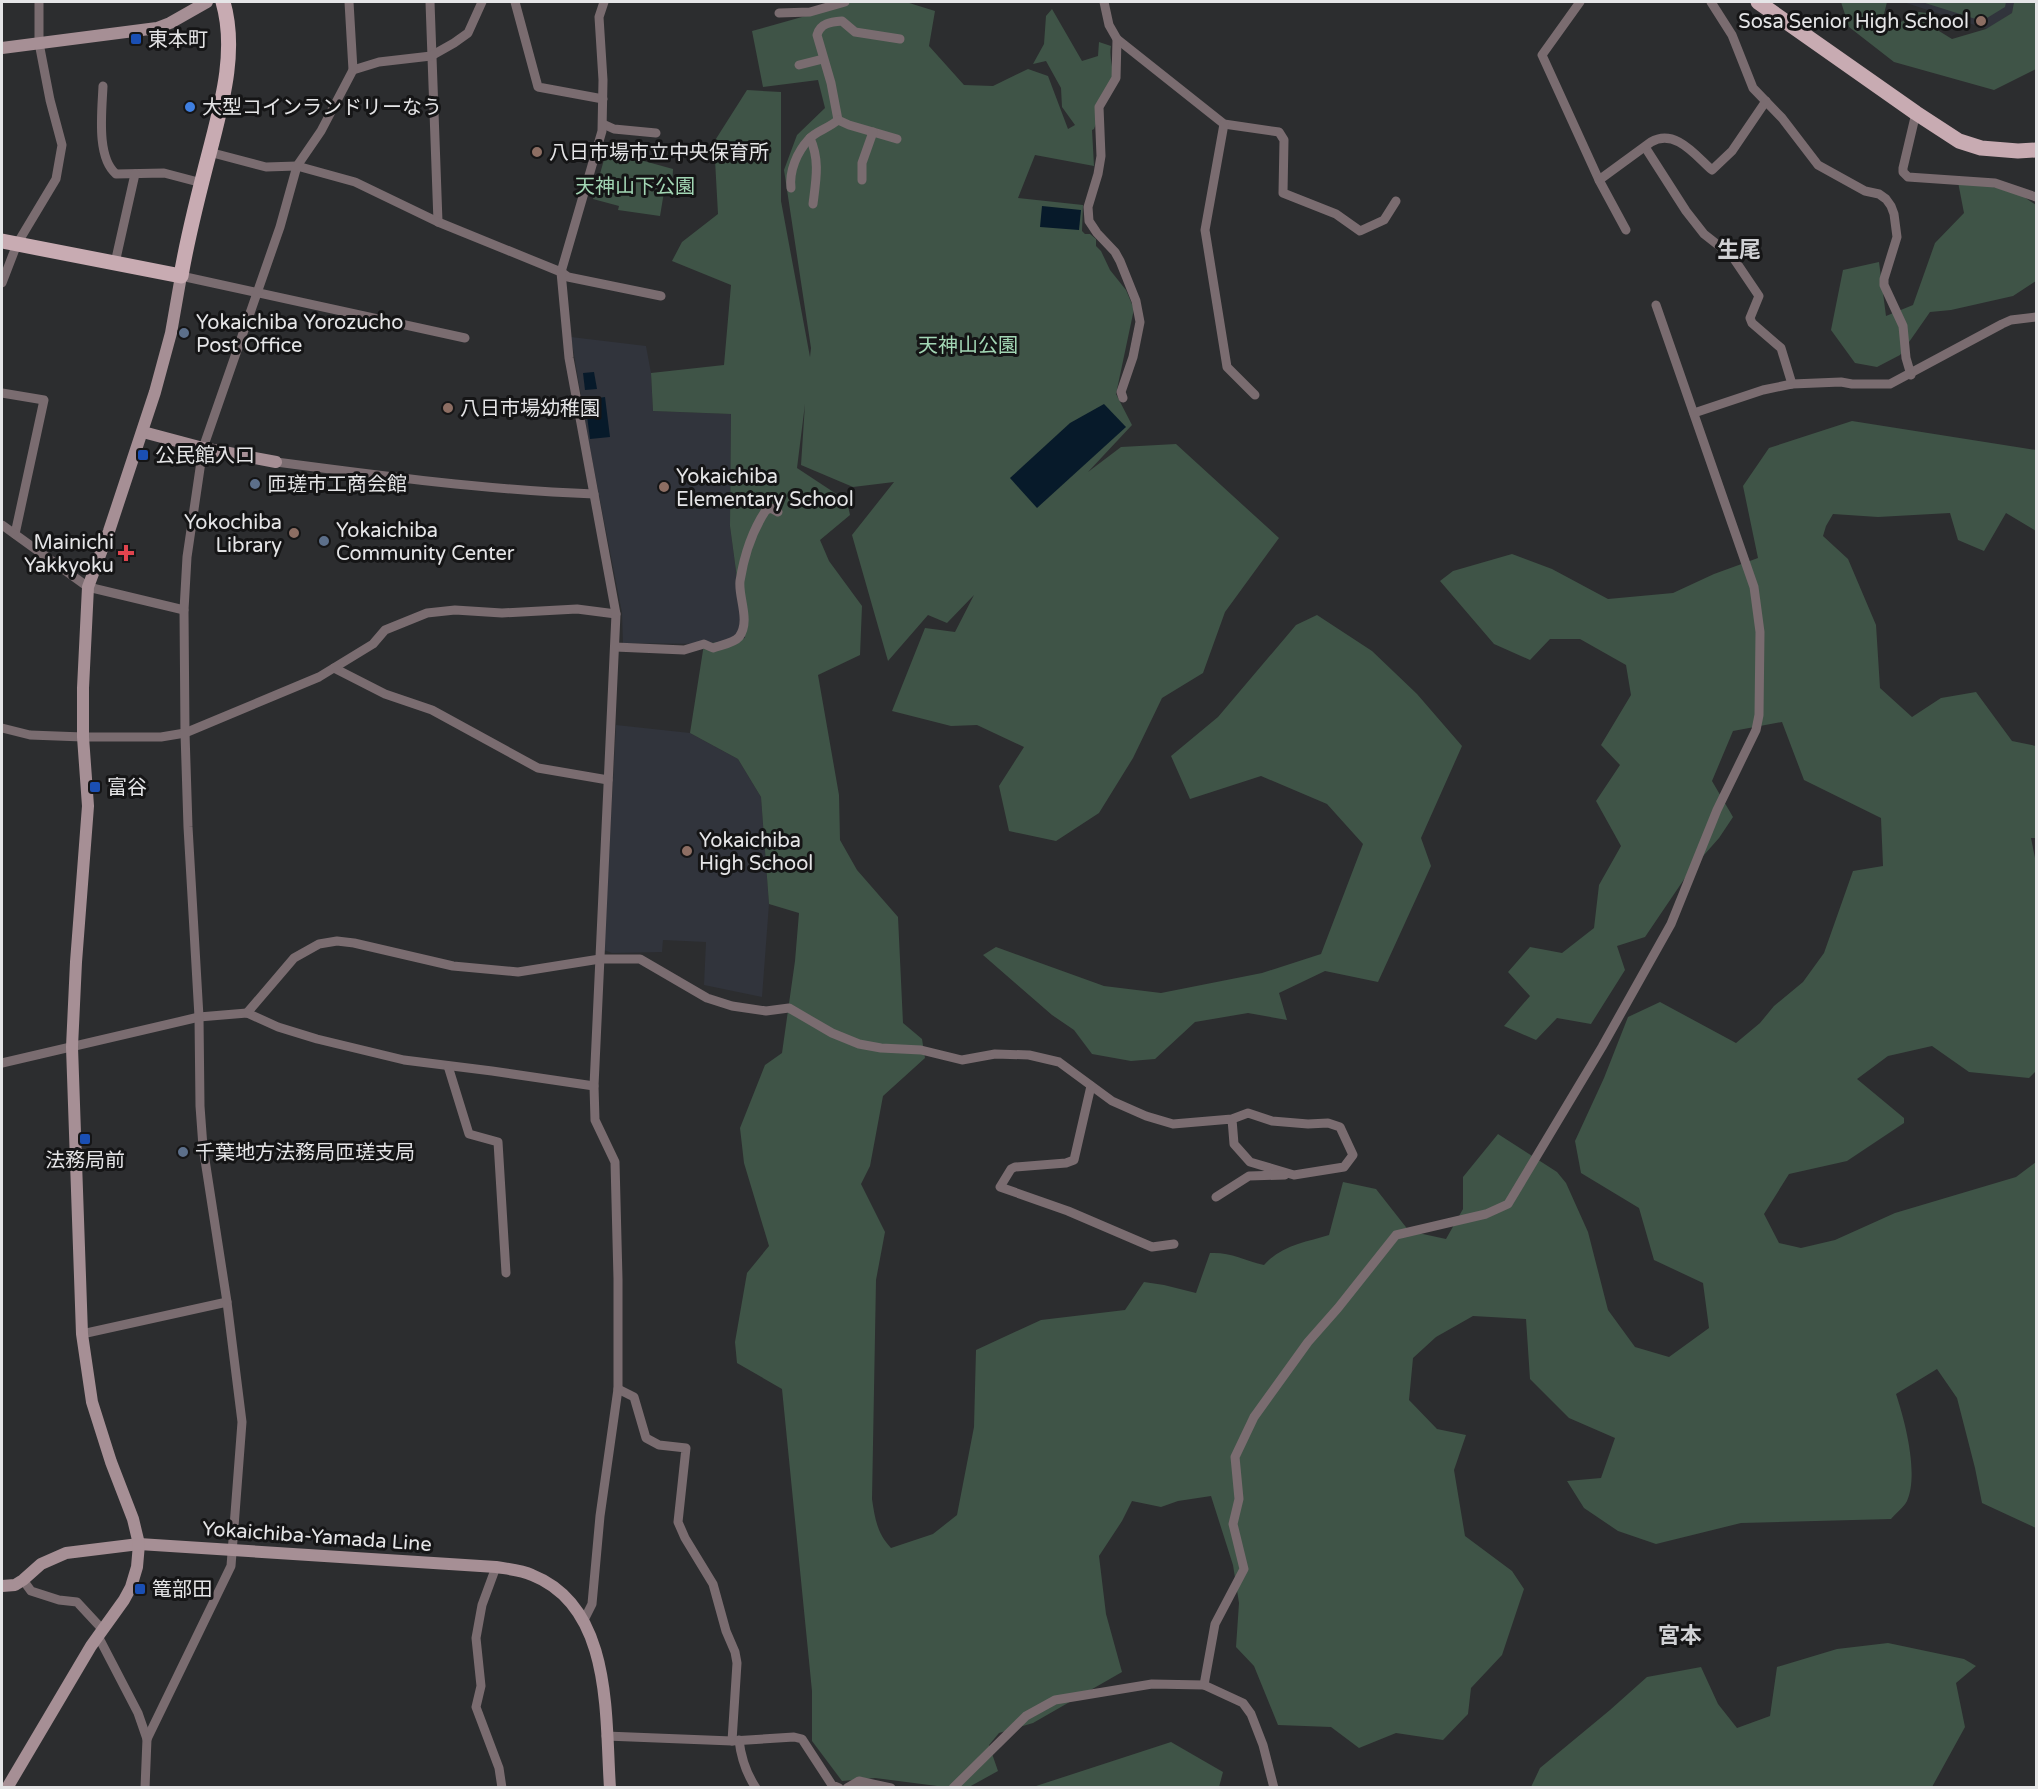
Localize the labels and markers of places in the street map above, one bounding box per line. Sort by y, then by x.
place label: Sosa Senior High School [1738,10,1969,34]
marker: Sosa Senior High School [1974,14,1988,28]
place label: 東本町 [148,28,208,52]
marker: 東本町 [129,32,143,46]
place label: 大型コインランドリーなう [202,96,442,120]
marker: 大型コインランドリーなう [183,100,197,114]
place label: 八日市場市立中央保育所 [549,141,769,165]
marker: 八日市場市立中央保育所 [530,145,544,159]
place label: Yokaichiba Yorozucho Post Office [196,311,403,358]
marker: Yokaichiba Yorozucho Post Office [177,326,191,340]
place label: 八日市場幼稚園 [460,397,600,421]
marker: 八日市場幼稚園 [441,401,455,415]
place label: 公民館入口 [155,444,255,468]
marker: 公民館入口 [136,448,150,462]
place label: Yokaichiba Elementary School [676,465,854,512]
place label: 匝瑳市工商会館 [267,473,407,497]
marker: 匝瑳市工商会館 [248,477,262,491]
marker: Yokaichiba Elementary School [657,480,671,494]
place label: Yokochiba Library [184,511,282,558]
place label: Yokaichiba Community Center [336,519,515,566]
marker: Yokochiba Library [287,526,301,540]
place label: Mainichi Yakkyoku [24,531,114,578]
marker: Yokaichiba Community Center [317,534,331,548]
marker: Mainichi Yakkyoku [119,546,133,560]
place label: 富谷 [107,776,147,800]
marker: 富谷 [88,780,102,794]
place label: Yokaichiba High School [699,829,813,876]
marker: Yokaichiba High School [680,844,694,858]
marker: 法務局前 [78,1132,92,1146]
place label: 千葉地方法務局匝瑳支局 [195,1141,415,1165]
marker: 千葉地方法務局匝瑳支局 [176,1145,190,1159]
place label: 法務局前 [45,1149,125,1173]
place label: 篭部田 [152,1578,212,1602]
marker: 篭部田 [133,1582,147,1596]

